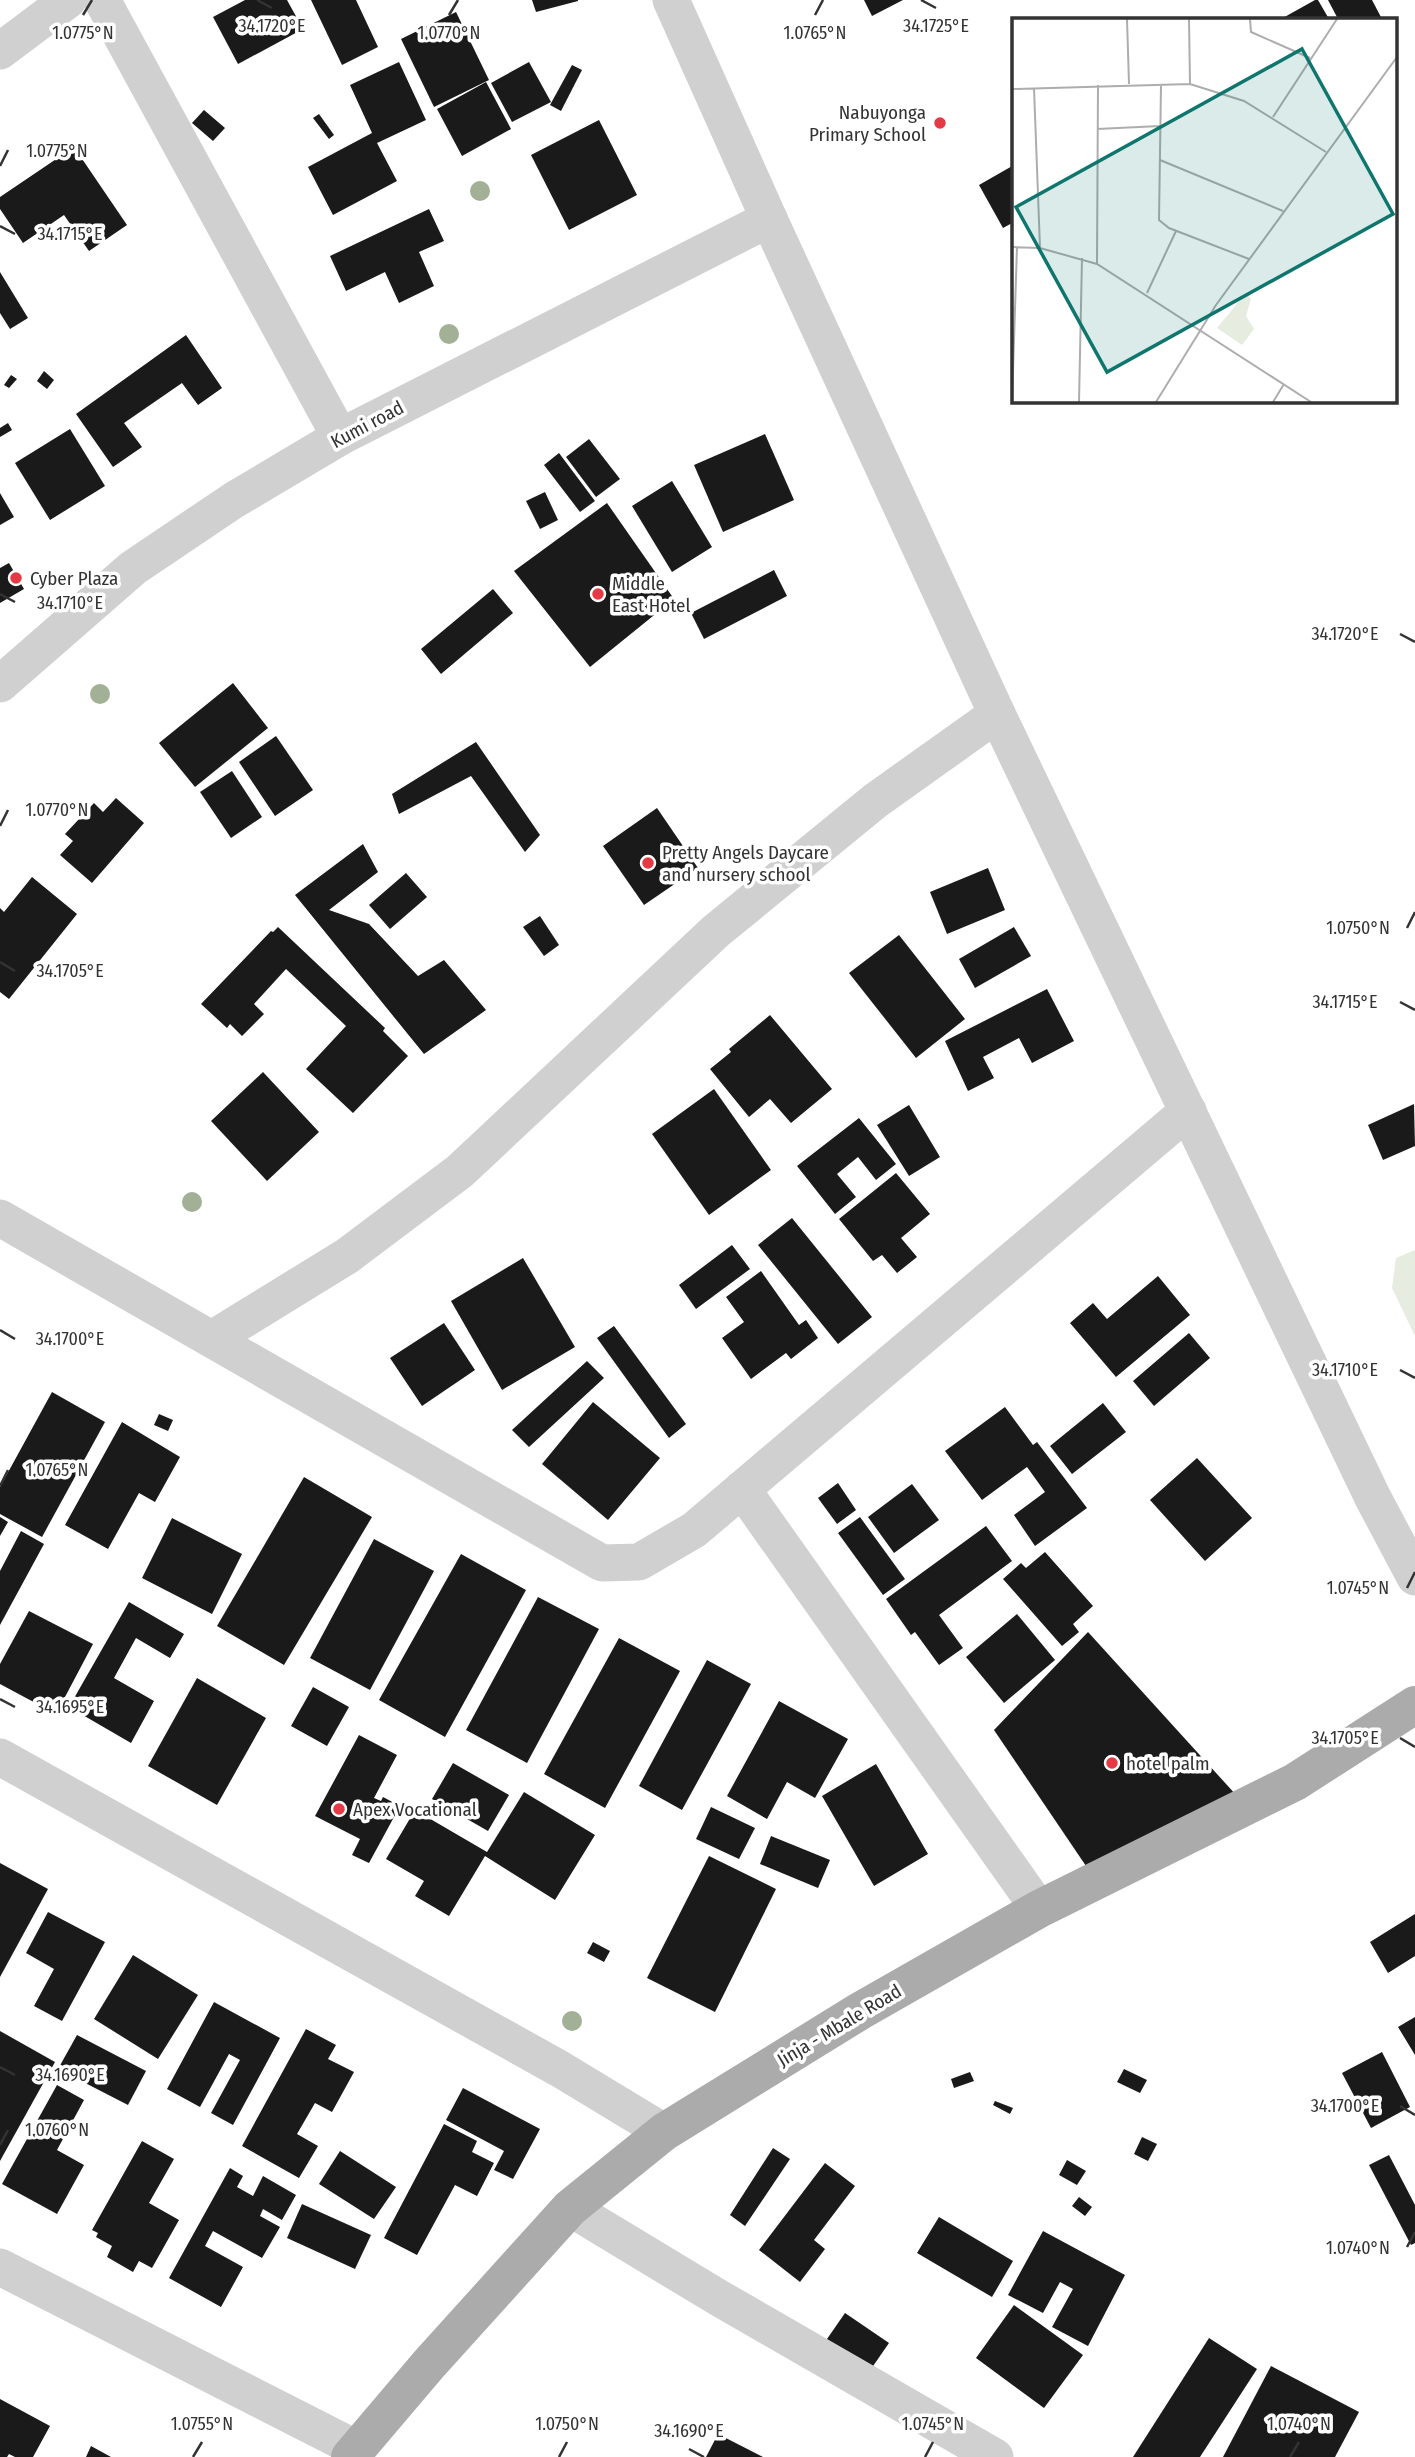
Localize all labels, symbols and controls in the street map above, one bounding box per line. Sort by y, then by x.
text: 34.1720°E [238,15,306,37]
text: 34.1725°E [903,15,969,37]
inset map [1012,18,1398,402]
text: 1.0775°N [52,22,114,44]
text: 1.0770°N [418,22,480,44]
text: 1.0765°N [784,22,846,44]
place label: Nabuyonga Primary School [809,101,926,146]
marker: Nabuyonga Primary School [932,115,948,131]
text: 1.0775°N [26,140,88,162]
text: 34.1715°E [38,223,102,245]
street label: Kumi road [327,396,408,453]
place label: Cyber Plaza [30,567,118,590]
marker: Cyber Plaza [8,570,24,586]
place label: Middle East Hotel [612,572,691,617]
marker: Middle East Hotel [590,586,606,602]
text: 34.1710°E [37,592,103,614]
text: 34.1720°E [1311,623,1379,645]
text: 1.0770°N [26,799,88,821]
place label: Pretty Angels Daycare and nursery school [662,841,829,886]
marker: Pretty Angels Daycare and nursery school [640,855,656,871]
text: 1.0750°N [1326,917,1390,939]
text: 34.1705°E [36,960,104,982]
text: 34.1715°E [1313,991,1377,1013]
text: 34.1700°E [36,1328,104,1350]
text: 34.1710°E [1312,1359,1378,1381]
text: 1.0765°N [26,1459,88,1481]
text: 1.0745°N [1327,1577,1389,1599]
text: 34.1695°E [36,1696,104,1718]
text: 34.1705°E [1311,1727,1379,1749]
place label: hotel palm [1126,1752,1210,1775]
marker: hotel palm [1104,1755,1120,1771]
place label: Apex Vocational [353,1798,477,1821]
marker: Apex Vocational [331,1801,347,1817]
street label: Jinja - Mbale Road [773,1979,906,2072]
text: 34.1690°E [35,2064,105,2086]
text: 34.1700°E [1311,2095,1379,2117]
text: 1.0760°N [25,2119,89,2141]
text: 1.0740°N [1326,2237,1390,2259]
text: 1.0755°N [171,2413,233,2435]
text: 1.0750°N [535,2413,599,2435]
text: 1.0745°N [902,2413,964,2435]
text: 1.0740°N [1267,2413,1331,2435]
text: 34.1690°E [654,2420,724,2442]

